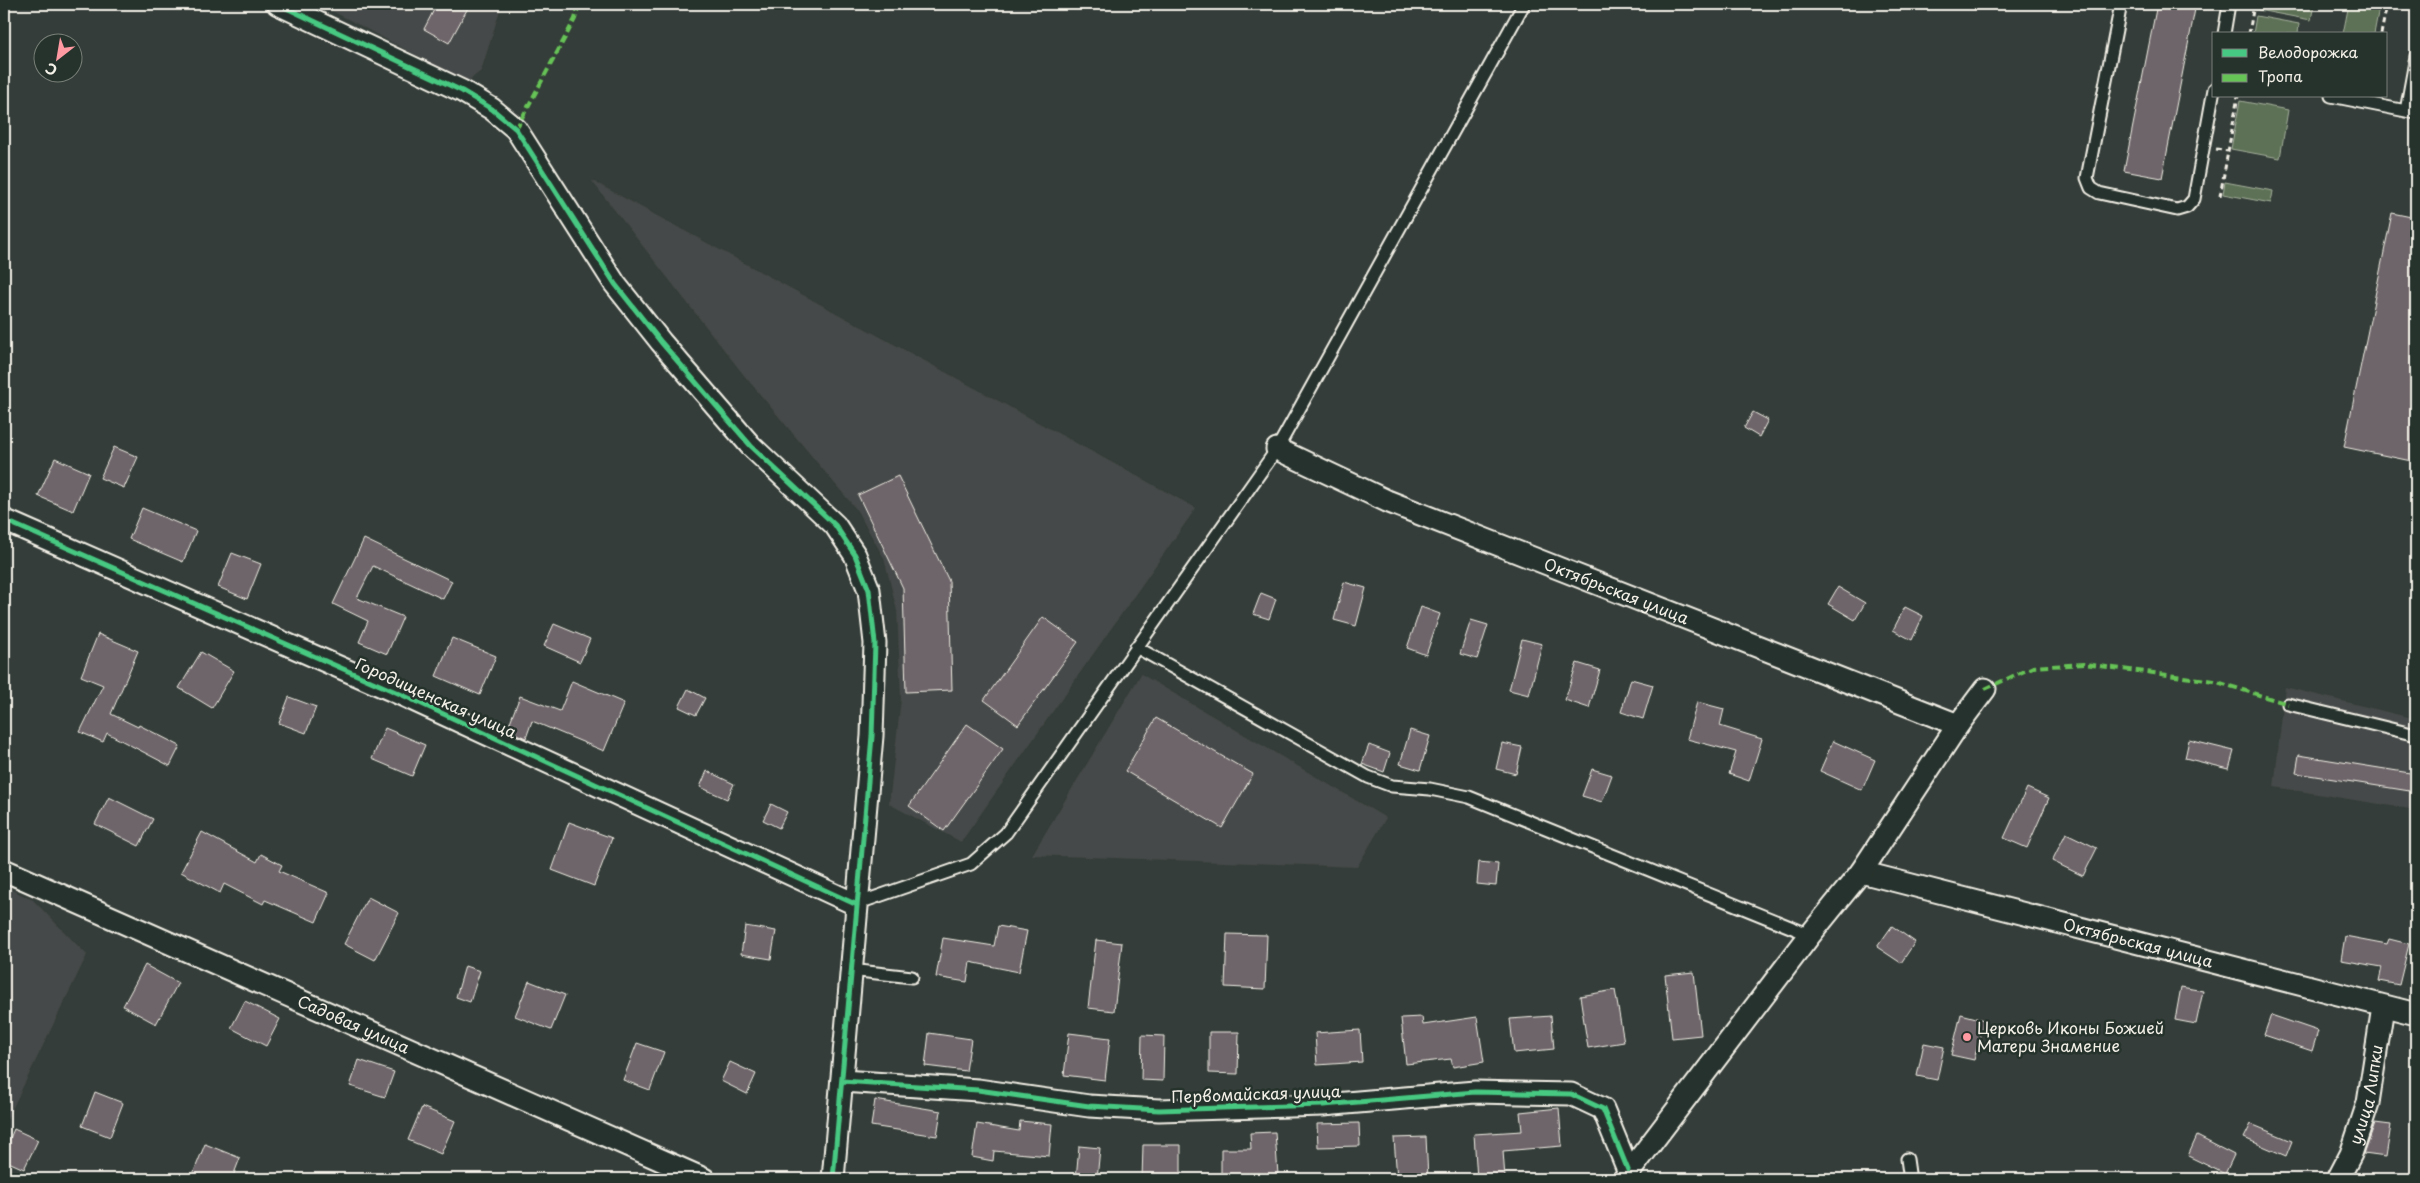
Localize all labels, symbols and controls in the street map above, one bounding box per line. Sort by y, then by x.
north arrow [32,32,82,82]
legend [2212,32,2388,98]
text: Велодорожка [2258,40,2359,63]
text: С [41,58,61,81]
text: Тропа [2258,64,2303,87]
street label: Октябрьская улица [1541,551,1693,629]
street label: Городищенская улица [352,651,521,743]
street label: Октябрьская улица [2061,911,2216,973]
street label: Садовая улица [294,988,414,1059]
place label: Церковь Иконы Божией Матери Знамение [1977,1015,2164,1057]
marker: Церковь Иконы Божией Матери Знамение [1961,1031,1973,1043]
street label: улица Липки [2342,1043,2388,1147]
street label: Первомайская улица [1171,1078,1341,1108]

